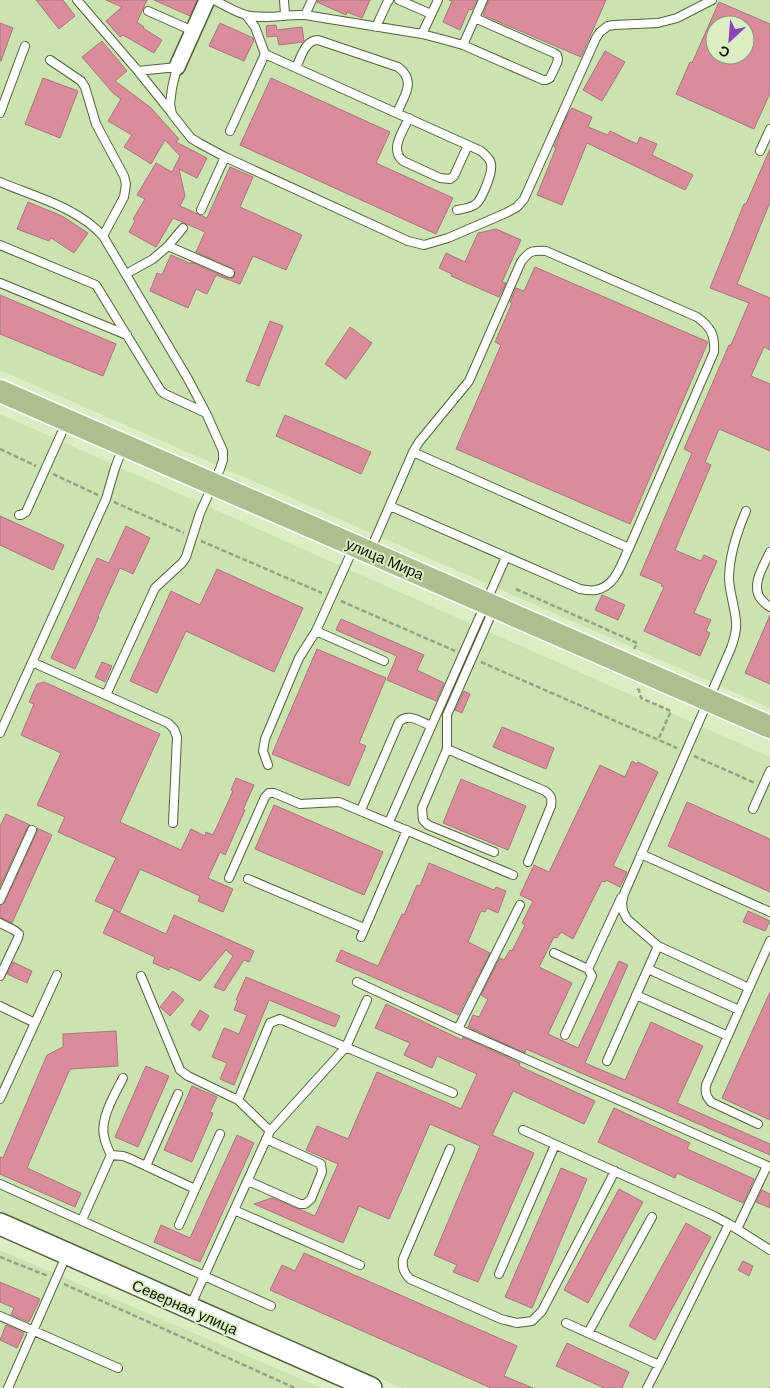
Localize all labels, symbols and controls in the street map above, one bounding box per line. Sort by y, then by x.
north arrow [705,15,755,65]
text: С [716,42,732,61]
street label: улица Мира [343,535,427,583]
street label: Северная улица [130,1276,241,1338]

